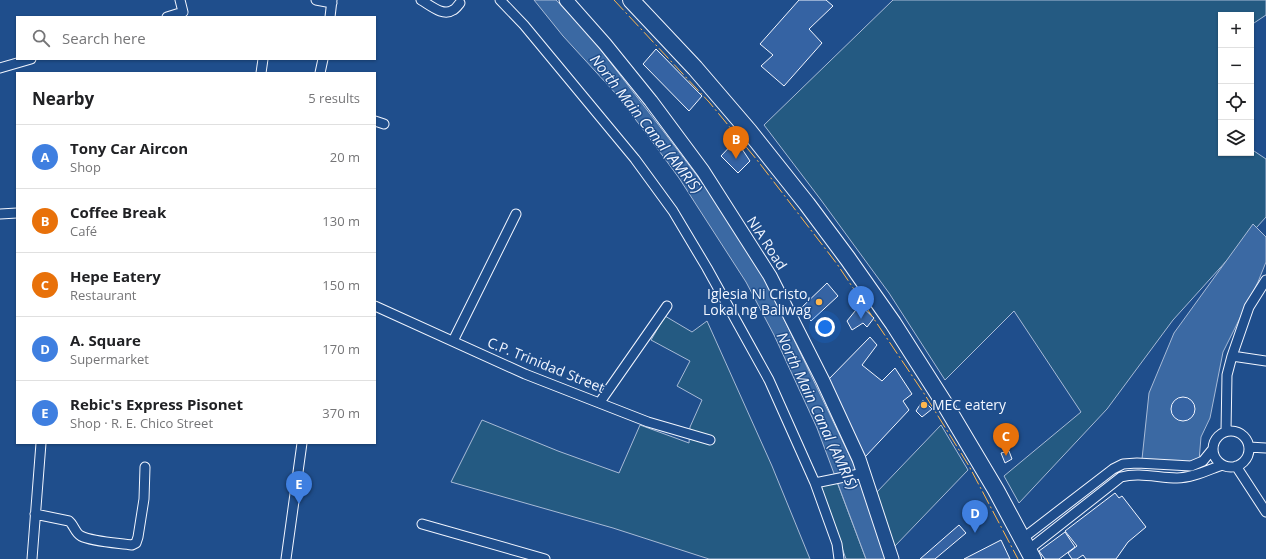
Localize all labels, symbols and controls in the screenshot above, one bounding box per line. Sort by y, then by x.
map controls [1218,12,1254,156]
button: + [1218,12,1254,48]
search box [16,16,376,60]
icon: search [30,27,52,49]
text: Search here [62,28,146,48]
button: − [1218,48,1254,84]
water label: North Main Canal (AMRIS) [586,50,707,197]
button: locate [1218,84,1254,120]
text: Nearby [32,87,94,110]
text: 5 results [308,89,360,107]
button: layers [1218,120,1254,156]
pin: B [723,126,749,159]
text: Tony Car Aircon [70,138,188,158]
text: A [41,148,49,166]
text: 20 m [330,148,360,166]
text: Shop [70,158,101,176]
text: Coffee Break [70,202,166,222]
text: B [41,212,49,230]
text: 130 m [322,212,360,230]
street label: NIA Road [743,212,792,273]
text: Café [70,222,97,240]
text: Hepe Eatery [70,266,161,286]
text: C [41,276,49,294]
text: 150 m [322,276,360,294]
place label: Iglesia Ni Cristo, Lokal ng Baliwag [703,284,811,319]
text: Restaurant [70,286,137,304]
pin: A [848,286,874,319]
marker: Iglesia Ni Cristo, Lokal ng Baliwag [814,297,824,307]
your location [815,317,835,337]
water label: North Main Canal (AMRIS) [773,329,863,493]
text: A. Square [70,330,141,350]
street label: C.P. Trinidad Street [485,332,608,397]
text: D [40,340,50,358]
text: 170 m [322,340,360,358]
text: Supermarket [70,350,149,368]
text: Rebic's Express Pisonet [70,394,243,414]
place label: MEC eatery [932,395,1007,414]
marker: MEC eatery [919,400,929,410]
text: E [41,404,49,422]
text: 370 m [322,404,360,422]
text: Shop · R. E. Chico Street [70,414,213,432]
pin: C [993,423,1019,456]
pin: E [286,471,312,504]
pin: D [962,500,988,533]

